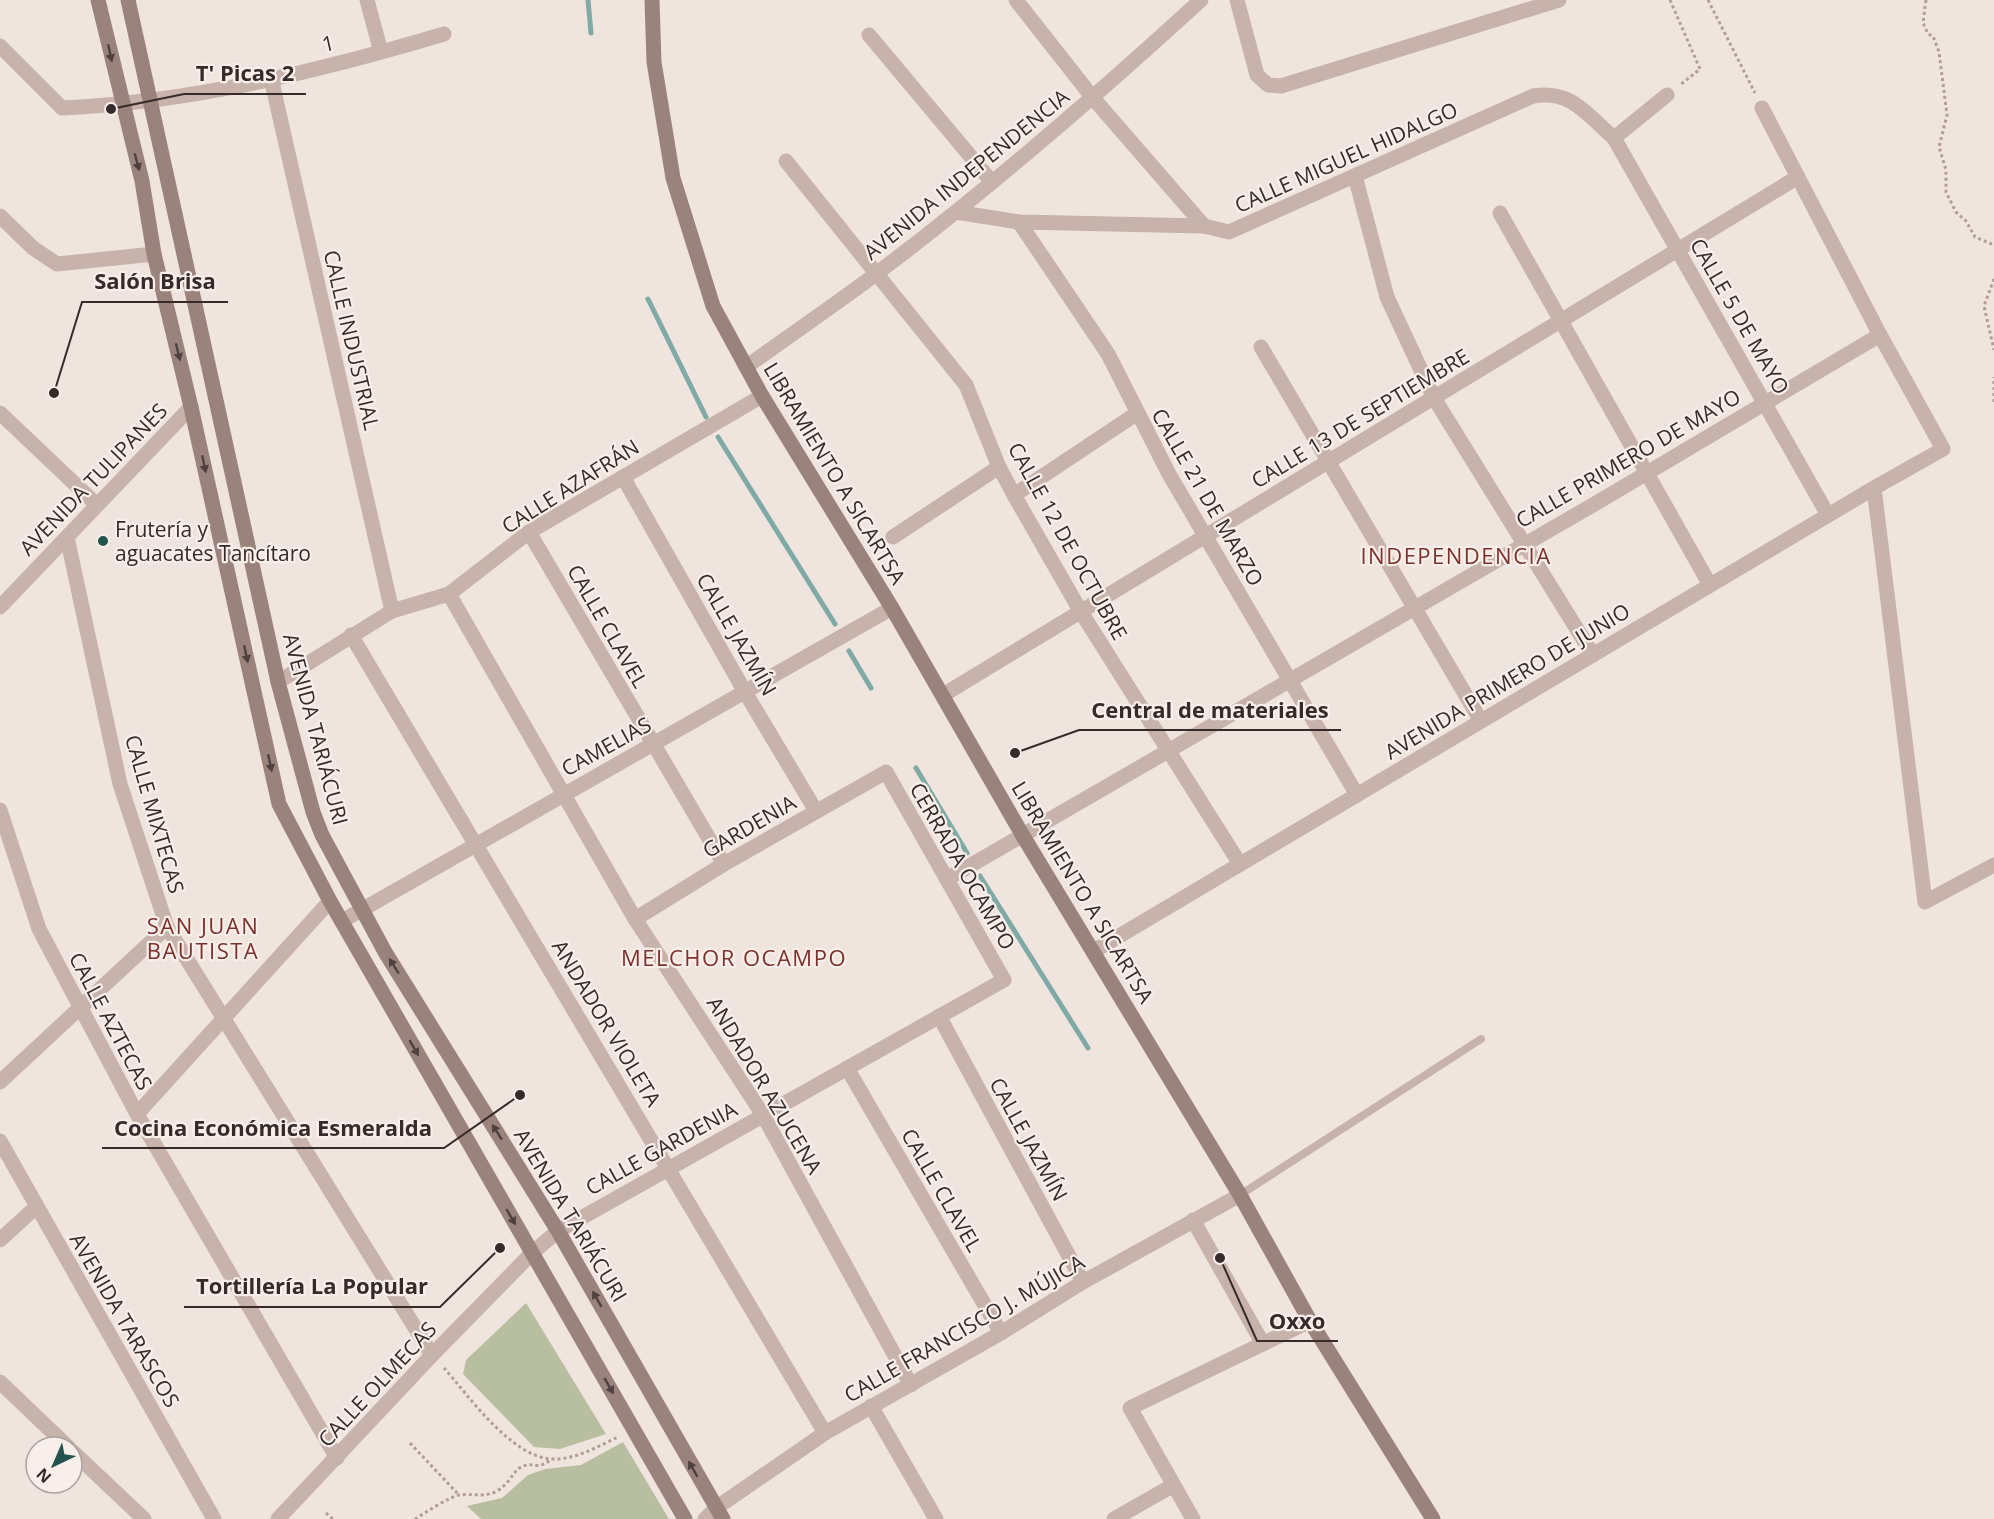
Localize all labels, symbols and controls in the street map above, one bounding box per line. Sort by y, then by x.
street label: 1 [319,28,337,58]
one-way arrow [106,43,115,62]
callout: T' Picas 2 [184,54,306,94]
text: T' Picas 2 [196,57,294,87]
street label: AVENIDA INDEPENDENCIA [857,82,1075,266]
street label: CALLE MIGUEL HIDALGO [1230,95,1462,219]
one-way arrow [132,153,142,171]
street label: CALLE 5 DE MAYO [1684,233,1796,399]
street label: CALLE INDUSTRIAL [318,247,386,433]
callout: Salón Brisa [82,262,228,302]
text: Salón Brisa [94,265,216,295]
street label: CALLE 13 DE SEPTIEMBRE [1246,342,1474,494]
one-way arrow [174,343,184,362]
street label: LIBRAMIENTO A SICARTSA [758,357,913,590]
street label: CALLE PRIMERO DE MAYO [1511,382,1745,534]
street label: AVENIDA TULIPANES [13,397,173,561]
street label: CALLE 21 DE MARZO [1146,403,1270,591]
street label: CALLE AZAFRÁN [496,433,644,539]
street label: CALLE 12 DE OCTUBRE [1002,437,1134,645]
one-way arrow [200,455,209,474]
place label: Frutería y aguacates Tancítaro [115,515,311,567]
marker: Frutería y aguacates Tancítaro [96,534,110,548]
district label: INDEPENDENCIA [1360,540,1552,570]
street label: CALLE CLAVEL [561,559,655,693]
street label: CALLE JAZMÍN [691,568,783,700]
street label: AVENIDA PRIMERO DE JUNIO [1379,597,1635,765]
street label: AVENIDA TARIÁCURI [277,630,355,828]
one-way arrow [241,645,251,663]
callout: Central de materiales [1079,690,1341,730]
text: Central de materiales [1091,694,1329,724]
street label: CAMELIAS [556,710,656,782]
street label: CALLE MIXTECAS [119,731,191,897]
one-way arrow [266,754,275,773]
street label: LIBRAMIENTO A SICARTSA [1006,776,1161,1009]
street label: CERRADA OCAMPO [904,777,1022,955]
street label: GARDENIA [697,788,801,864]
district label: SAN JUAN BAUTISTA [147,910,259,965]
street label: ANDADOR VIOLETA [546,934,668,1112]
district label: MELCHOR OCAMPO [621,942,847,972]
street label: CALLE AZTECAS [63,947,159,1095]
one-way arrow [388,958,399,974]
street label: ANDADOR AZUCENA [701,991,829,1179]
one-way arrow [409,1040,420,1056]
street label: CALLE JAZMÍN [984,1072,1074,1206]
street label: CALLE GARDENIA [580,1094,742,1201]
callout: Cocina Económica Esmeralda [102,1108,444,1148]
text: Cocina Económica Esmeralda [114,1112,432,1142]
street label: AVENIDA TARIÁCURI [508,1123,634,1307]
street label: CALLE CLAVEL [895,1123,989,1257]
one-way arrow [491,1124,502,1140]
one-way arrow [506,1209,517,1225]
street label: AVENIDA TARASCOS [64,1228,186,1412]
street label: CALLE FRANCISCO J. MÚJICA [839,1247,1090,1408]
callout: Tortillería La Popular [184,1267,440,1307]
text: Tortillería La Popular [196,1270,428,1300]
one-way arrow [592,1290,602,1307]
callout: Oxxo [1257,1301,1338,1341]
text: Oxxo [1269,1305,1325,1335]
street label: CALLE OLMECAS [312,1315,442,1453]
one-way arrow [603,1378,614,1394]
north arrow [24,1435,84,1495]
one-way arrow [688,1460,698,1477]
text: N [31,1463,56,1488]

